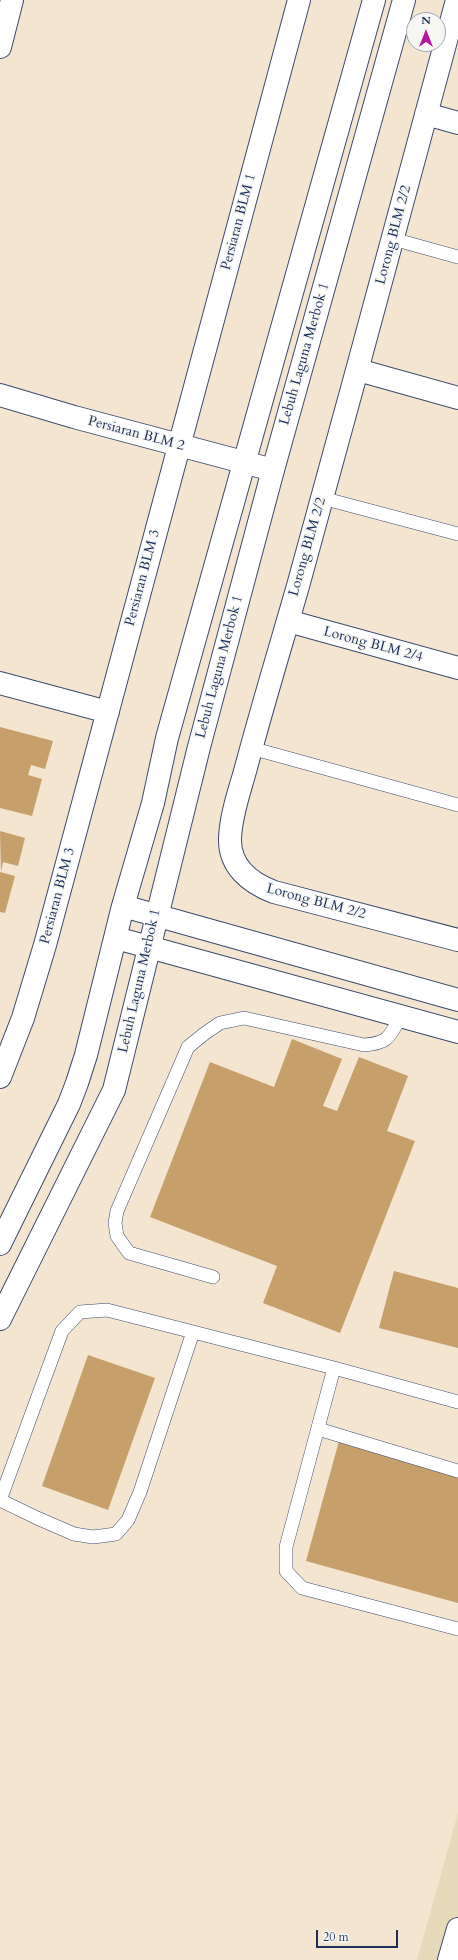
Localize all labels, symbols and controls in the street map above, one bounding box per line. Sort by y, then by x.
north arrow [406,12,446,52]
text: N [421,13,431,28]
street label: Persiaran BLM 1 [218,172,260,272]
street label: Lorong BLM 2/2 [373,184,415,286]
street label: Lebuh Laguna Merbok 1 [277,281,333,427]
street label: Persiaran BLM 2 [86,413,186,455]
street label: Lorong BLM 2/2 [286,496,330,598]
street label: Persiaran BLM 3 [122,528,164,628]
street label: Lebuh Laguna Merbok 1 [193,594,247,740]
street label: Lorong BLM 2/4 [322,624,424,666]
street label: Persiaran BLM 3 [37,846,79,946]
street label: Lorong BLM 2/2 [265,881,367,923]
street label: Lebuh Laguna Merbok 1 [115,907,165,1055]
scale bar [318,1922,400,1948]
text: 20 m [323,1929,349,1945]

